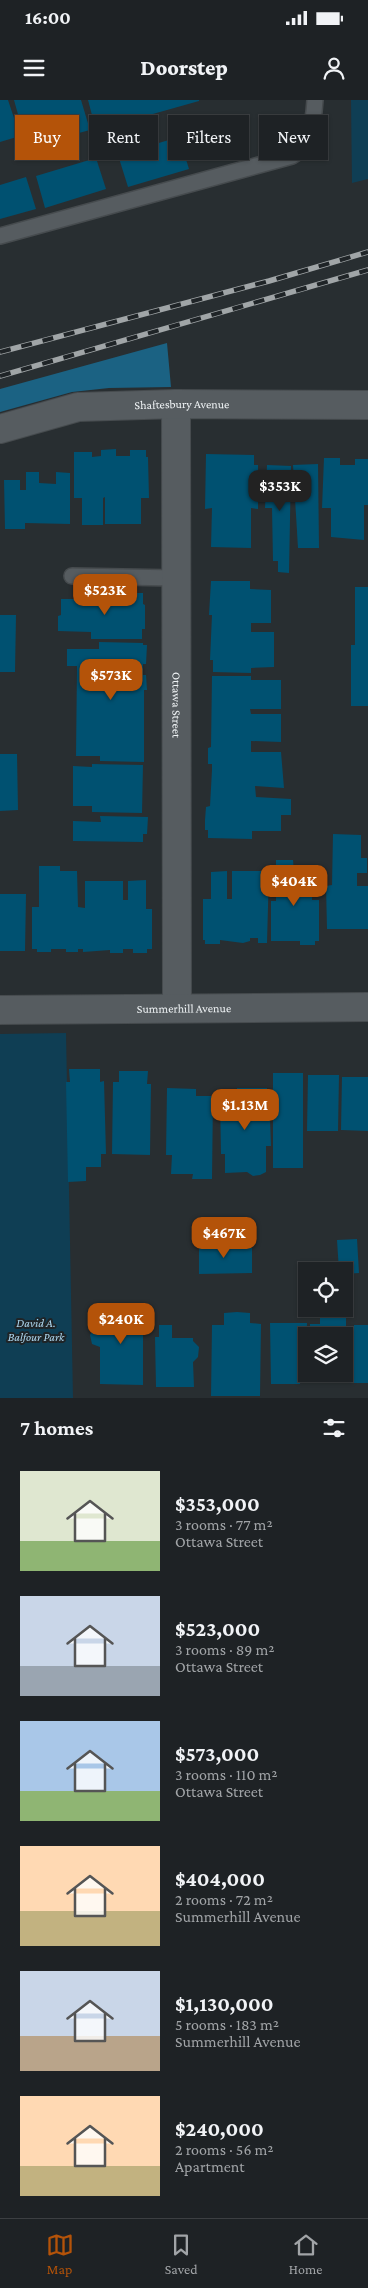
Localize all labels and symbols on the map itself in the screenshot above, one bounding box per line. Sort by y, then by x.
street label: Shaftesbury Avenue [134,397,229,412]
pin: $353K [245,470,315,512]
pin: $523K [70,574,140,616]
pin: $573K [76,658,146,701]
street label: Ottawa Street [169,672,184,739]
pin: $404K [259,864,329,907]
street label: Summerhill Avenue [137,1001,231,1016]
pin: $1.13M [204,1088,286,1131]
pin: $467K [189,1216,259,1259]
pin: $240K [86,1302,156,1345]
park label: David A. Balfour Park [8,1316,65,1344]

